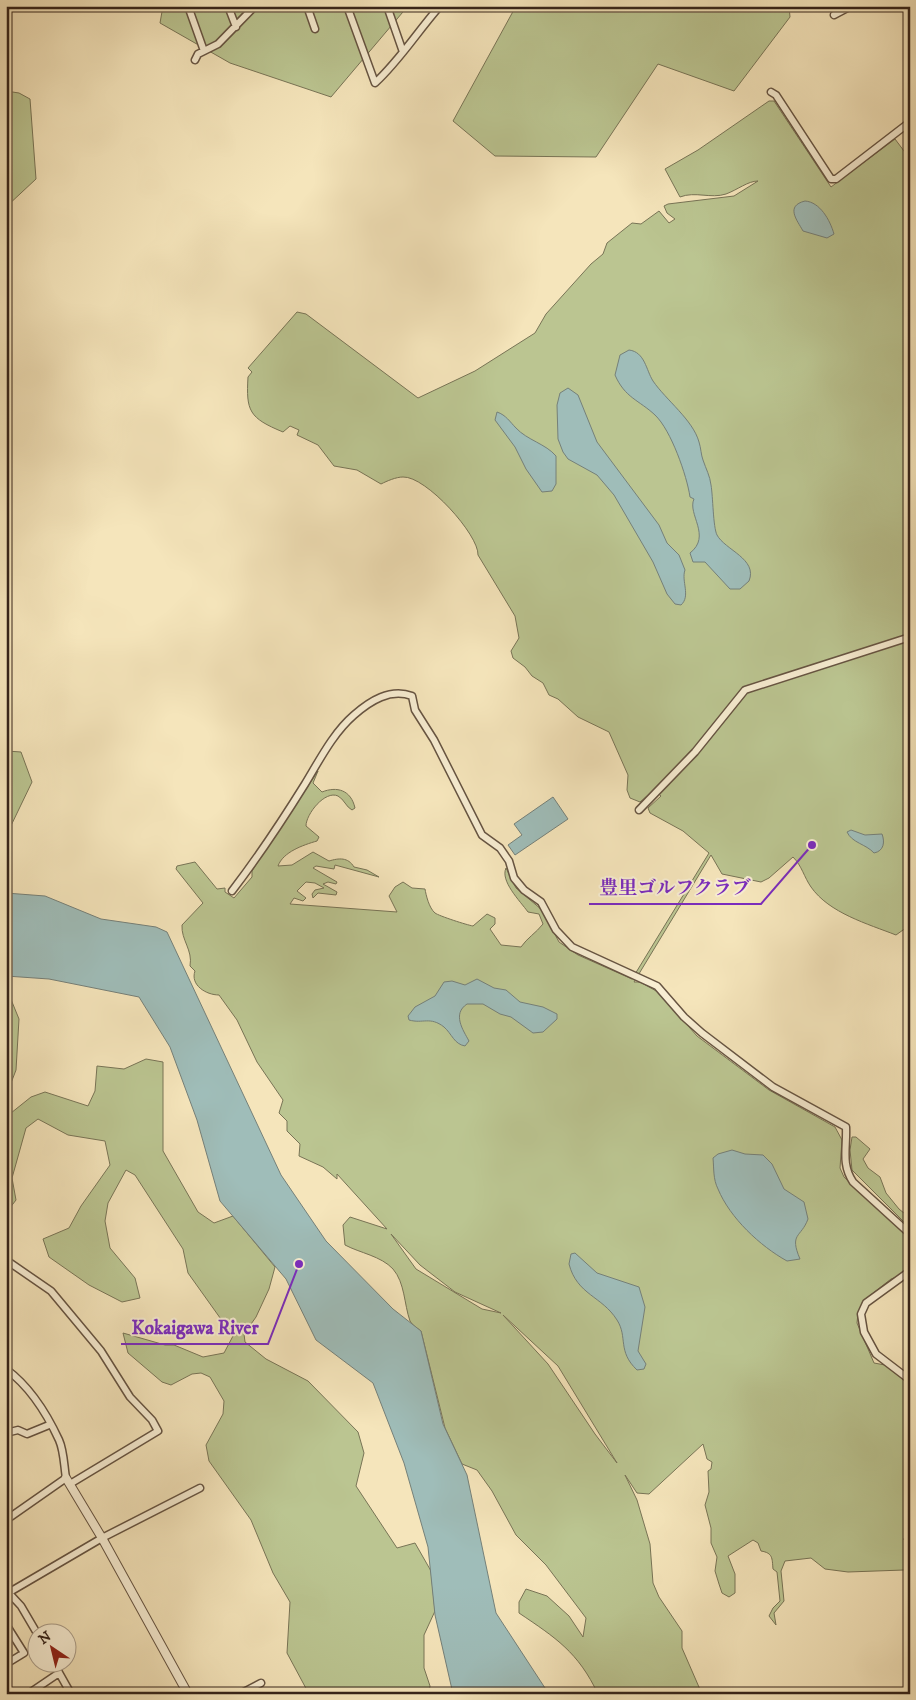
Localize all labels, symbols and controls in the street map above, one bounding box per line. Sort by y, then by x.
callout: 豊里ゴルフクラブ [589,870,761,904]
text: 豊里ゴルフクラブ [599,877,751,900]
callout: Kokaigawa River [121,1310,268,1344]
text: Kokaigawa River [131,1317,259,1340]
north arrow [28,1622,78,1672]
text: N [35,1627,55,1649]

